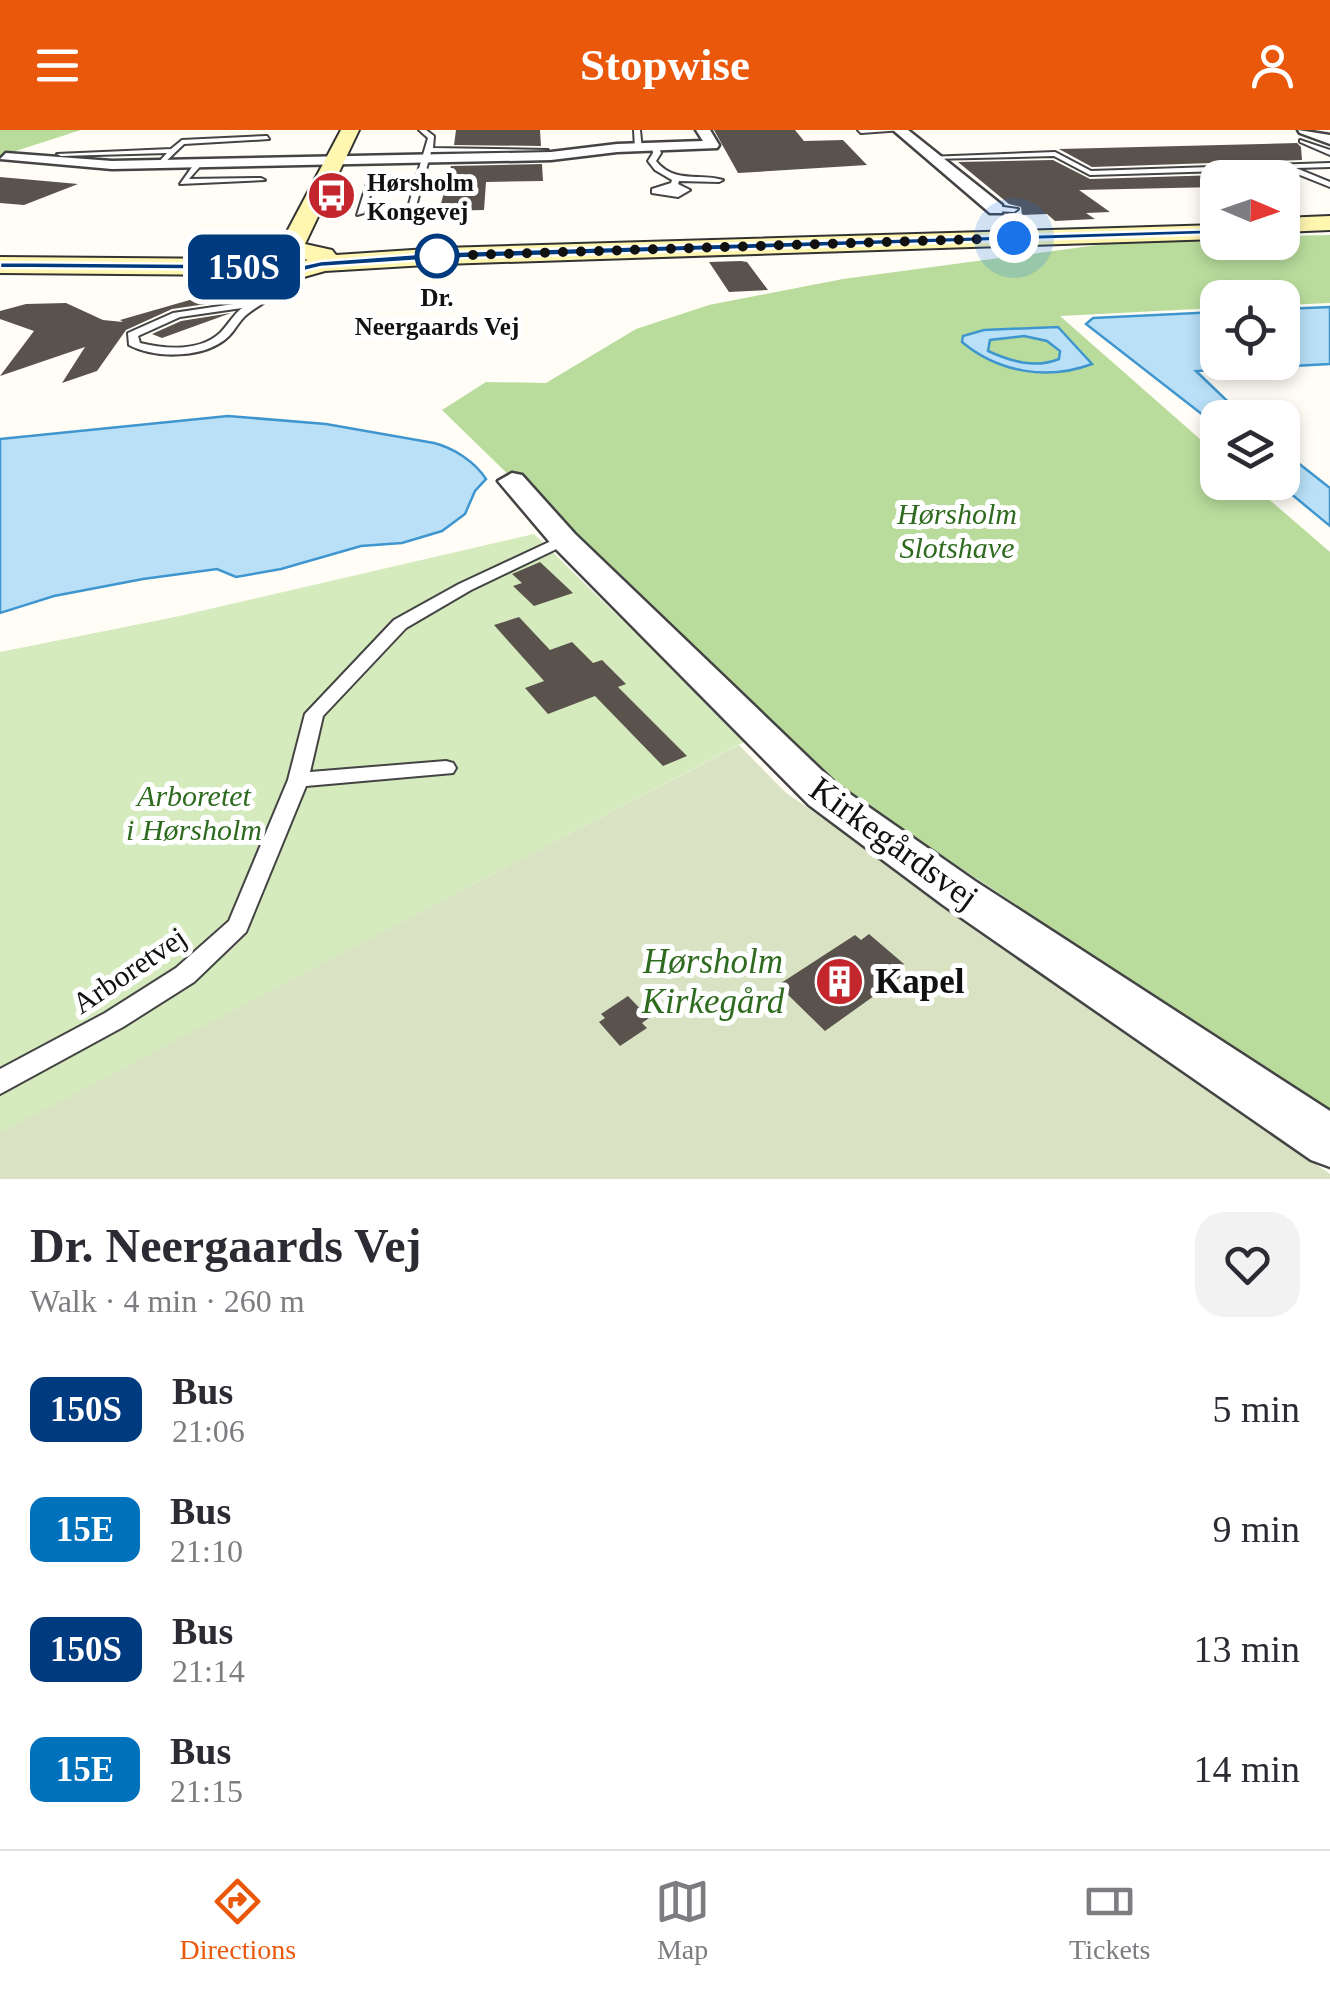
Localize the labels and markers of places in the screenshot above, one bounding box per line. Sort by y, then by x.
place label: Hørsholm Kongevej [367,169,474,225]
bus stop icon: Hørsholm Kongevej [306,170,358,222]
marker: Dr. Neergaards Vej [416,235,458,277]
place label: Dr. Neergaards Vej [355,284,519,340]
building icon: Kapel [814,955,866,1007]
place label: Kapel [875,962,965,1001]

